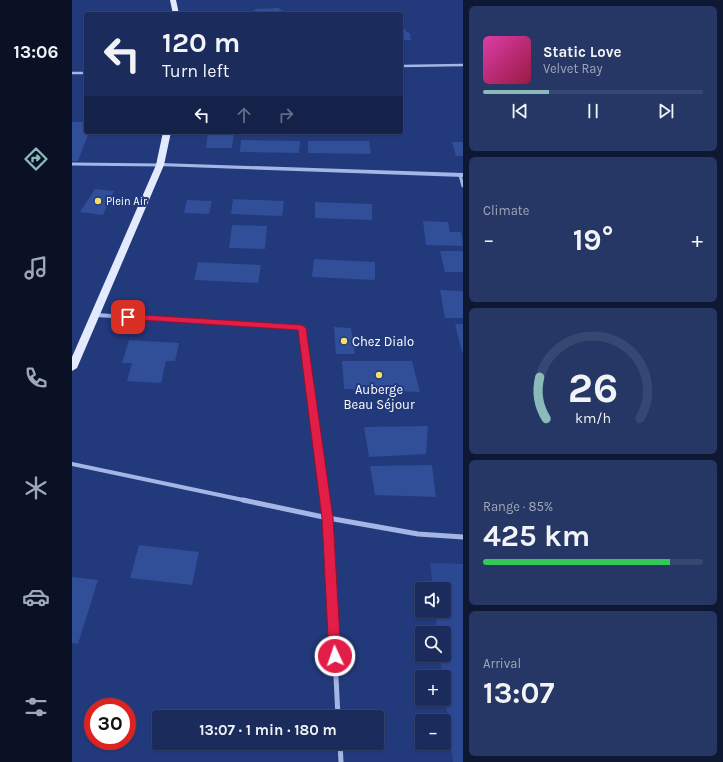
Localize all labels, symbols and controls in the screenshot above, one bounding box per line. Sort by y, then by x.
text: 120 m [162,26,240,59]
icon: left [96,28,148,80]
text: 13:06 [14,41,58,63]
text: Static Love [543,43,621,61]
text: Turn left [162,60,230,82]
text: Velvet Ray [543,61,603,76]
icon: previous [509,100,531,122]
icon: pause [582,100,604,122]
icon: next [655,100,677,122]
icon: left [191,104,213,126]
icon: ahead [233,104,255,126]
icon: right [275,104,297,126]
icon: directions [22,145,50,173]
place label: Plein Air [106,195,147,208]
marker: Plein Air [93,196,103,206]
text: Climate [483,203,529,218]
text: 19° [573,222,613,258]
text: − [483,227,495,253]
text: + [691,227,703,253]
icon: music [22,254,50,282]
pin [111,300,145,334]
icon: arrive [117,306,139,328]
place label: Chez Dialo [352,334,414,349]
marker: Chez Dialo [339,336,349,346]
icon: phone [22,364,50,392]
text: 26 [568,364,618,412]
marker: Auberge Beau Séjour [374,370,384,380]
place label: Auberge Beau Séjour [343,382,415,412]
text: km/h [575,410,611,427]
icon: climate [22,474,50,502]
text: Range · 85% [483,499,553,514]
text: 425 km [483,518,590,554]
map controls [415,582,451,750]
button: sound [415,582,451,618]
icon: car [22,583,50,611]
button: search [415,626,451,662]
position arrow [314,635,356,677]
text: Arrival [483,656,521,671]
button: + [415,670,451,706]
text: 13:07 [483,675,554,711]
icon: filters [22,693,50,721]
speed limit sign: 30 [84,698,136,750]
button: − [415,714,451,750]
text: 13:07 · 1 min · 180 m [199,721,337,739]

